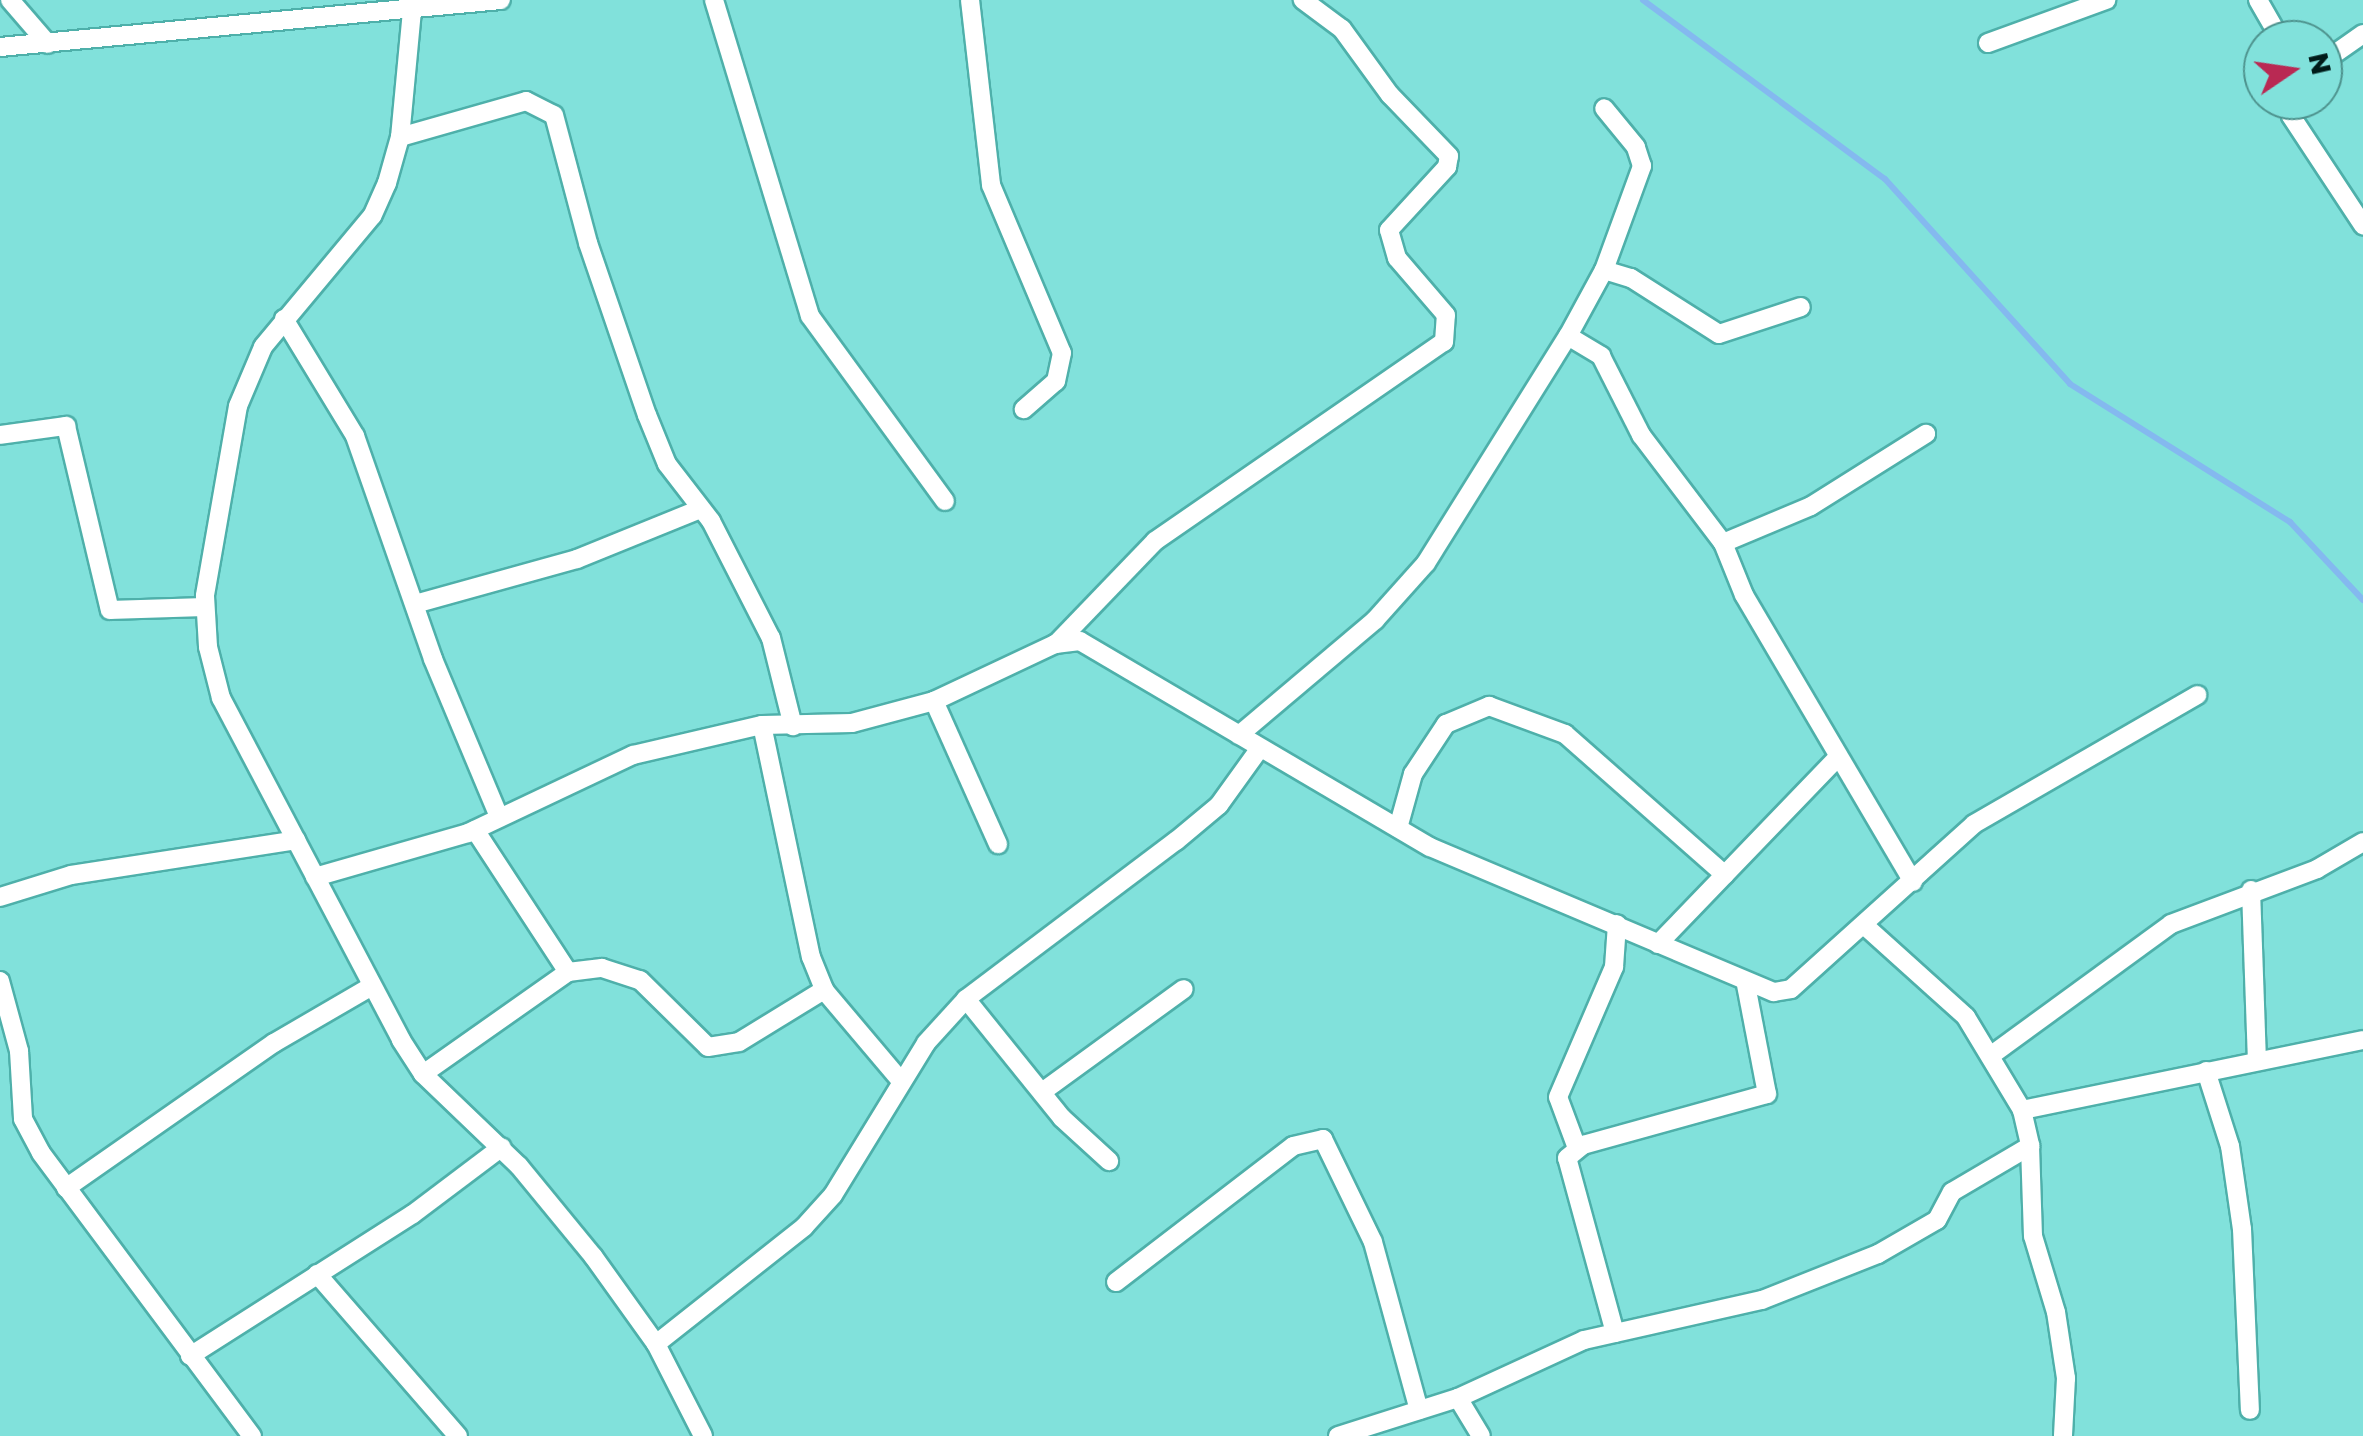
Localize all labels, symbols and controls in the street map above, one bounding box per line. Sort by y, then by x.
north arrow [2243,20,2343,120]
text: N [2302,50,2339,78]

